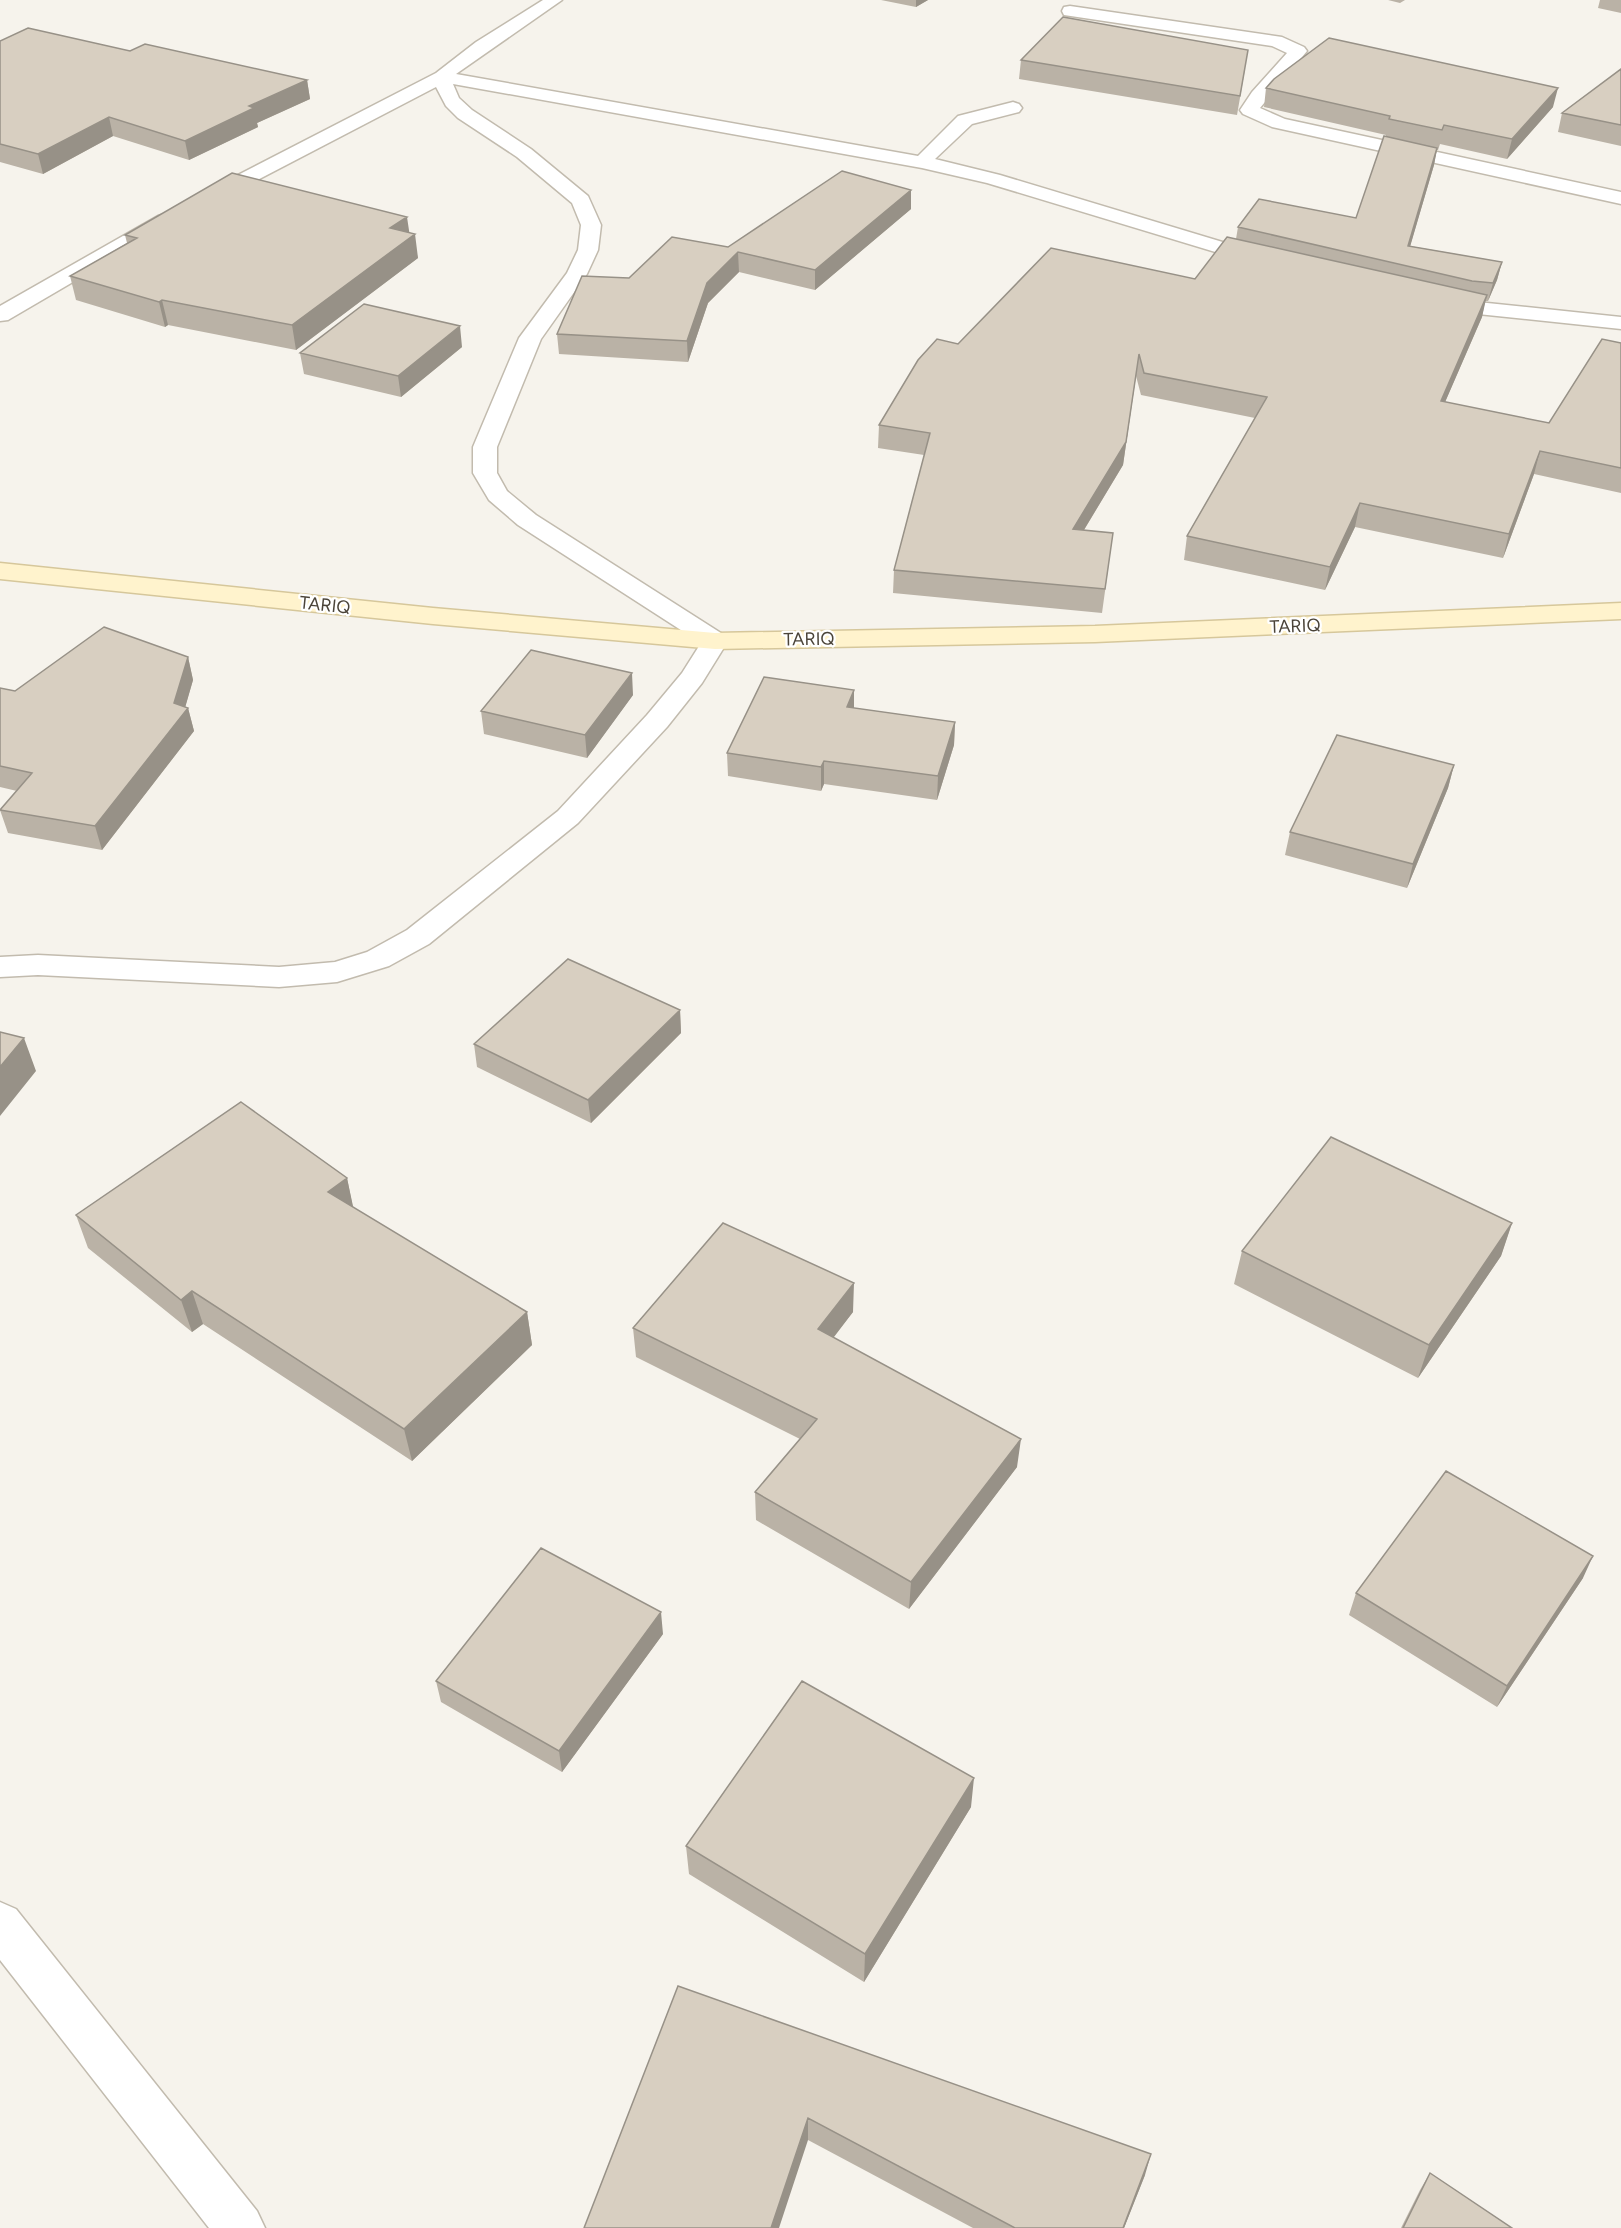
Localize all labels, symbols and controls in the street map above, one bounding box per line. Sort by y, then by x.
street label: TARIQ [298,591,352,619]
street label: TARIQ [1269,614,1321,638]
street label: TARIQ [783,628,835,650]

